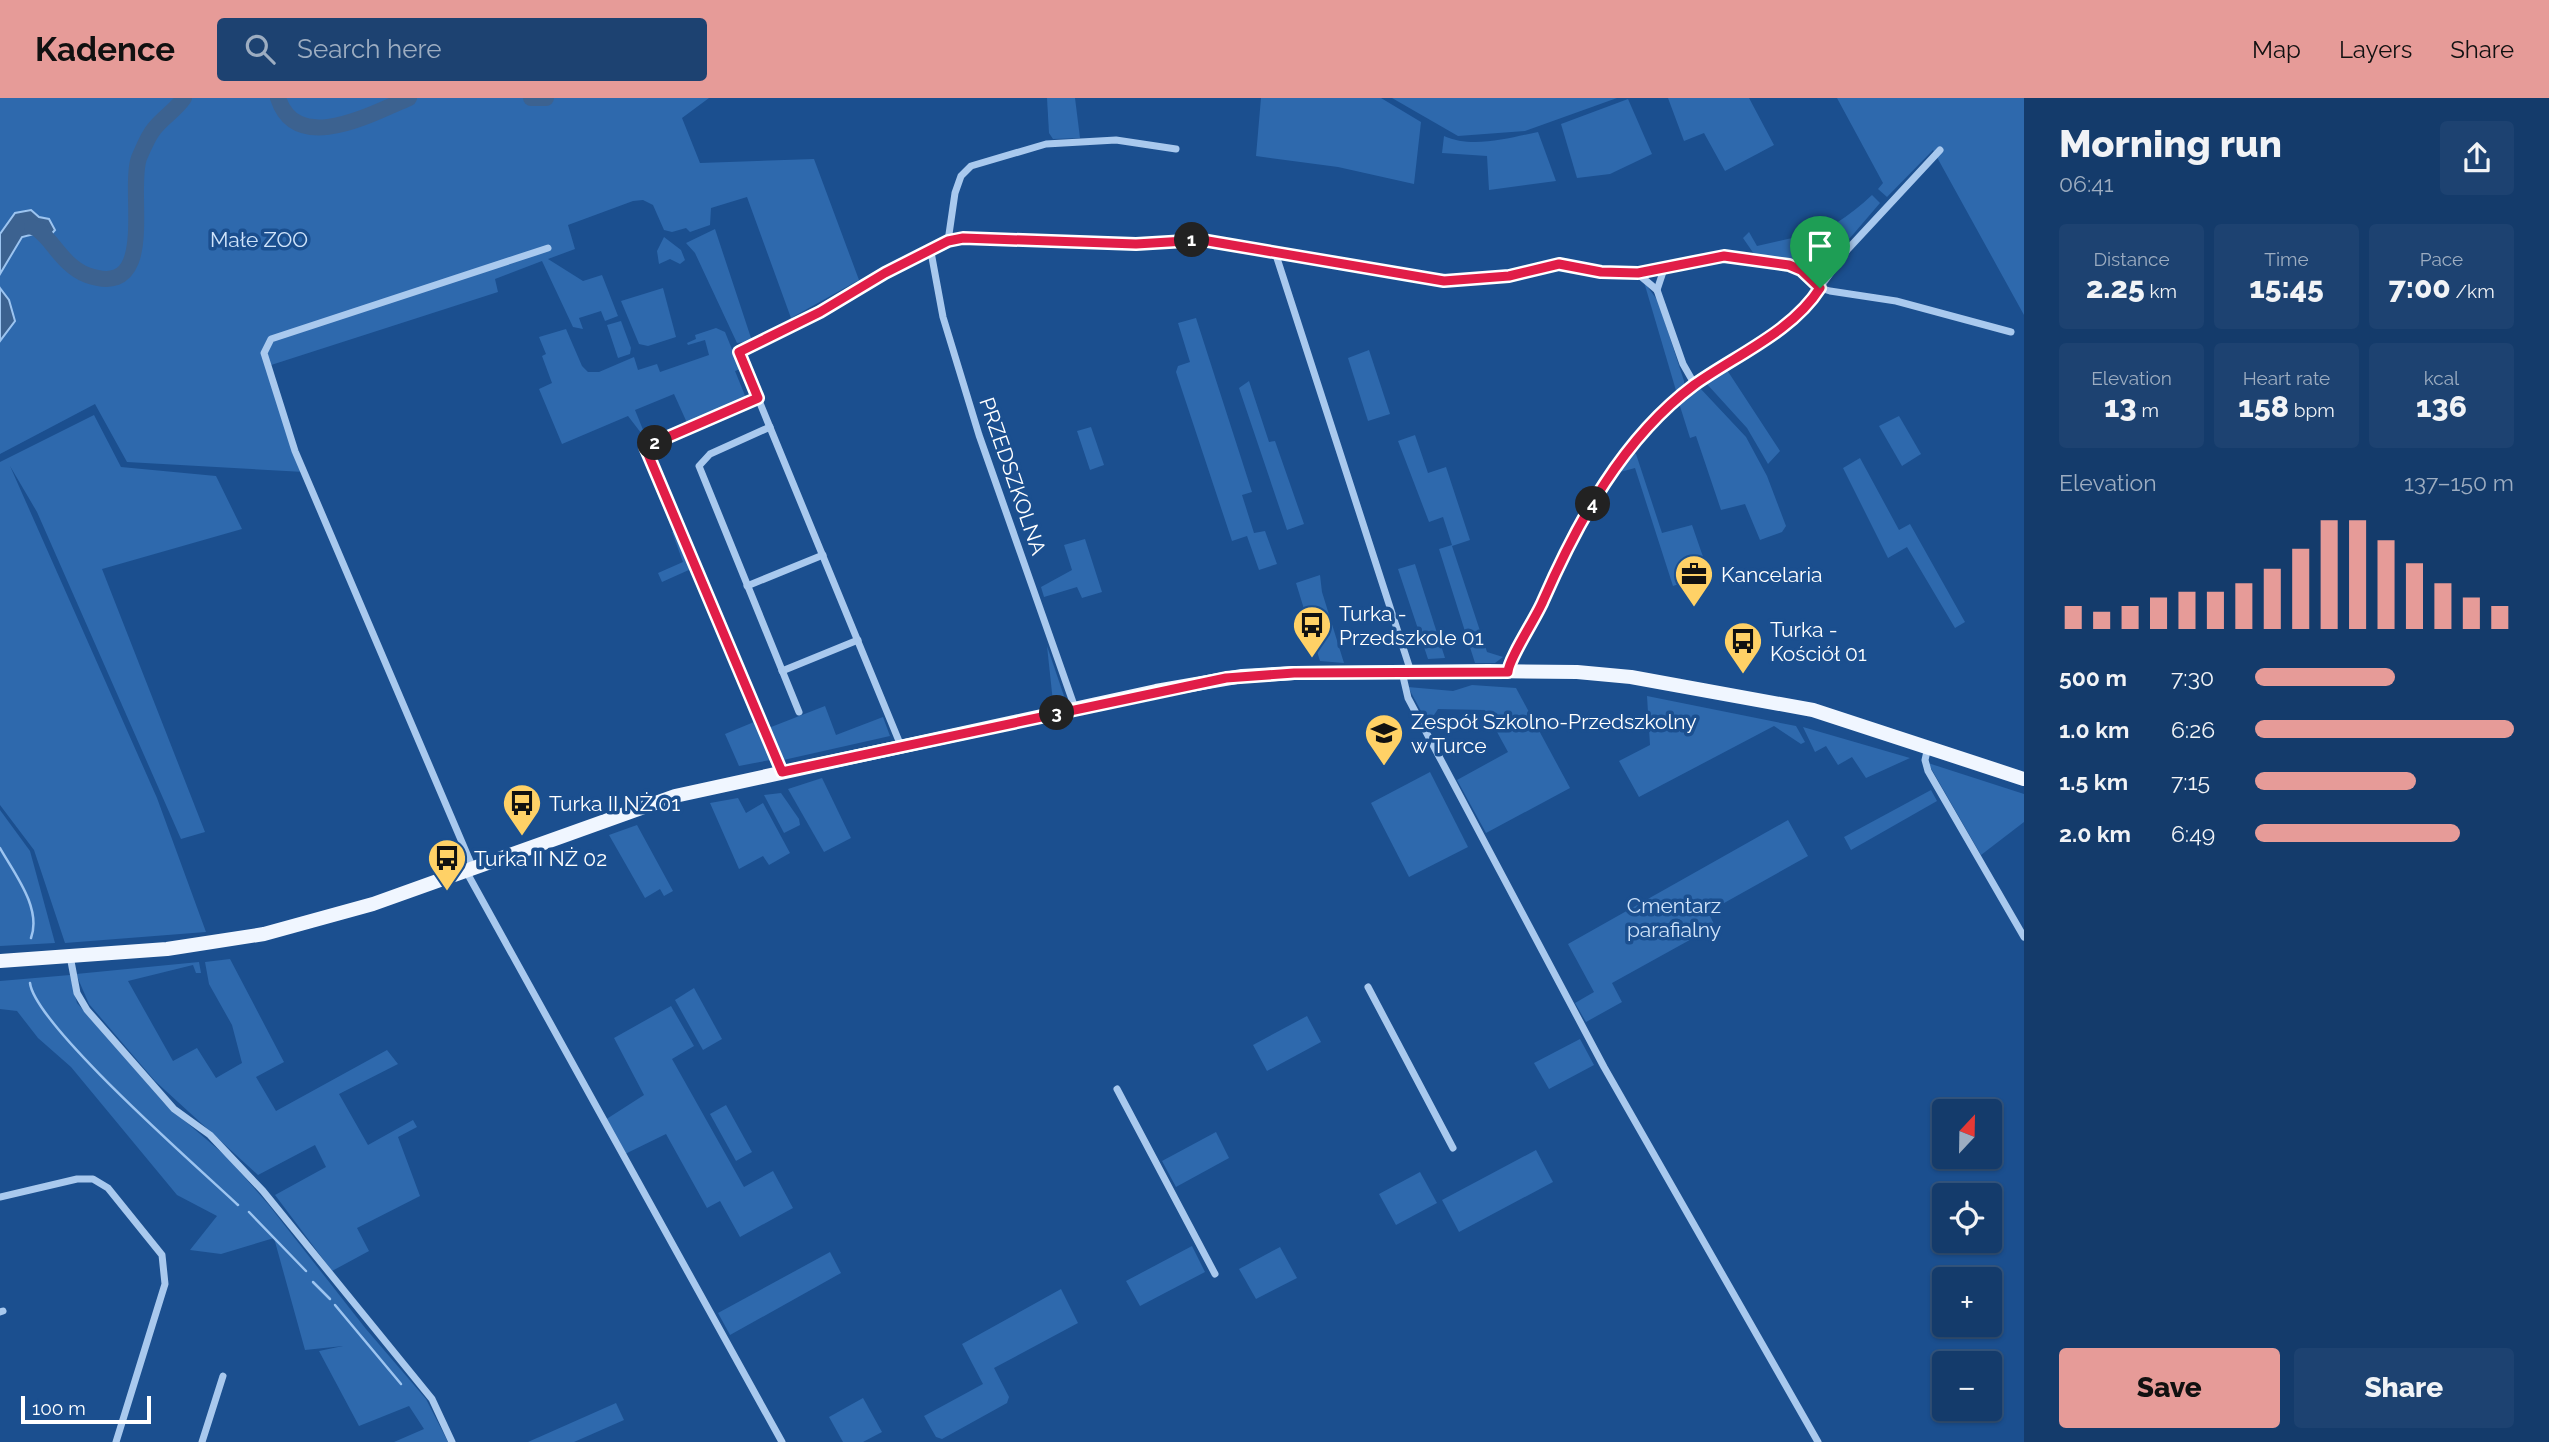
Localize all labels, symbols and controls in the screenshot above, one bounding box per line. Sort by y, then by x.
search box [217,18,707,81]
text: Kadence [35,30,175,69]
icon: search [241,30,279,68]
text: Search here [297,34,441,64]
text: Map [2252,35,2301,64]
text: Layers [2339,35,2412,64]
text: Share [2450,35,2514,64]
text: Morning run [2059,121,2282,166]
button: share [2440,121,2514,195]
text: 06:41 [2059,170,2114,197]
pin [1790,216,1850,288]
pin: 1 [1174,222,1210,258]
park label: Małe ZOO [210,227,308,252]
icon: arrive [1801,227,1839,265]
text: 1 [1187,228,1196,250]
text: Distance [2093,248,2170,270]
text: Time [2264,248,2309,270]
text: Pace [2420,248,2463,270]
text: 2.25 [2086,270,2145,305]
text: 15:45 [2249,270,2324,305]
text: 7:00 [2388,270,2451,305]
text: km [2145,280,2177,302]
text: /km [2451,280,2495,302]
text: Elevation [2091,367,2172,389]
text: Heart rate [2243,367,2330,389]
text: kcal [2424,367,2459,389]
text: 13 [2104,389,2137,424]
text: 158 [2238,389,2289,424]
text: 136 [2416,389,2467,424]
street label: PRZEDSZKOLNA [974,394,1052,558]
text: m [2137,399,2159,421]
text: bpm [2289,399,2335,421]
pin: 2 [638,426,672,460]
text: 2 [649,431,660,453]
text: Elevation [2059,469,2157,496]
text: 137–150 m [2404,469,2514,496]
pin: 4 [1576,486,1610,522]
text: 4 [1587,492,1598,514]
office icon: Kancelaria [1673,553,1715,608]
place label: Kancelaria [1721,562,1823,587]
place label: Turka - Przedszkole 01 [1339,601,1484,650]
bus stop icon: Turka - Przedszkole 01 [1291,604,1333,659]
place label: Turka - Kościół 01 [1770,617,1867,666]
bus stop icon: Turka - Kościół 01 [1722,620,1764,675]
text: 500 m [2059,664,2127,691]
text: 7:30 [2171,664,2214,691]
pin: 3 [1040,696,1074,730]
text: 3 [1051,701,1062,723]
place label: Zespół Szkolno-Przedszkolny w Turce [1411,709,1697,758]
school or university icon: Zespół Szkolno-Przedszkolny w Turce [1363,712,1405,767]
text: 1.0 km [2059,716,2129,743]
text: 6:26 [2171,716,2215,743]
text: 1.5 km [2059,768,2128,795]
text: 7:15 [2171,768,2210,795]
bus stop icon: Turka II NŻ 01 [501,782,543,837]
place label: Turka II NŻ 01 [549,791,680,816]
text: 2.0 km [2059,820,2131,847]
text: 6:49 [2171,820,2215,847]
bus stop icon: Turka II NŻ 02 [426,837,468,892]
place label: Turka II NŻ 02 [474,846,607,871]
park label: Cmentarz parafialny [1627,893,1721,942]
north arrow [1932,1099,2002,1169]
map controls [1932,1099,2002,1421]
button: locate [1932,1183,2002,1253]
button: + [1932,1267,2002,1337]
button: Save [2059,1348,2280,1428]
button: Share [2294,1348,2514,1428]
button: − [1932,1351,2002,1421]
scale bar [21,1393,150,1425]
text: 100 m [32,1397,86,1419]

